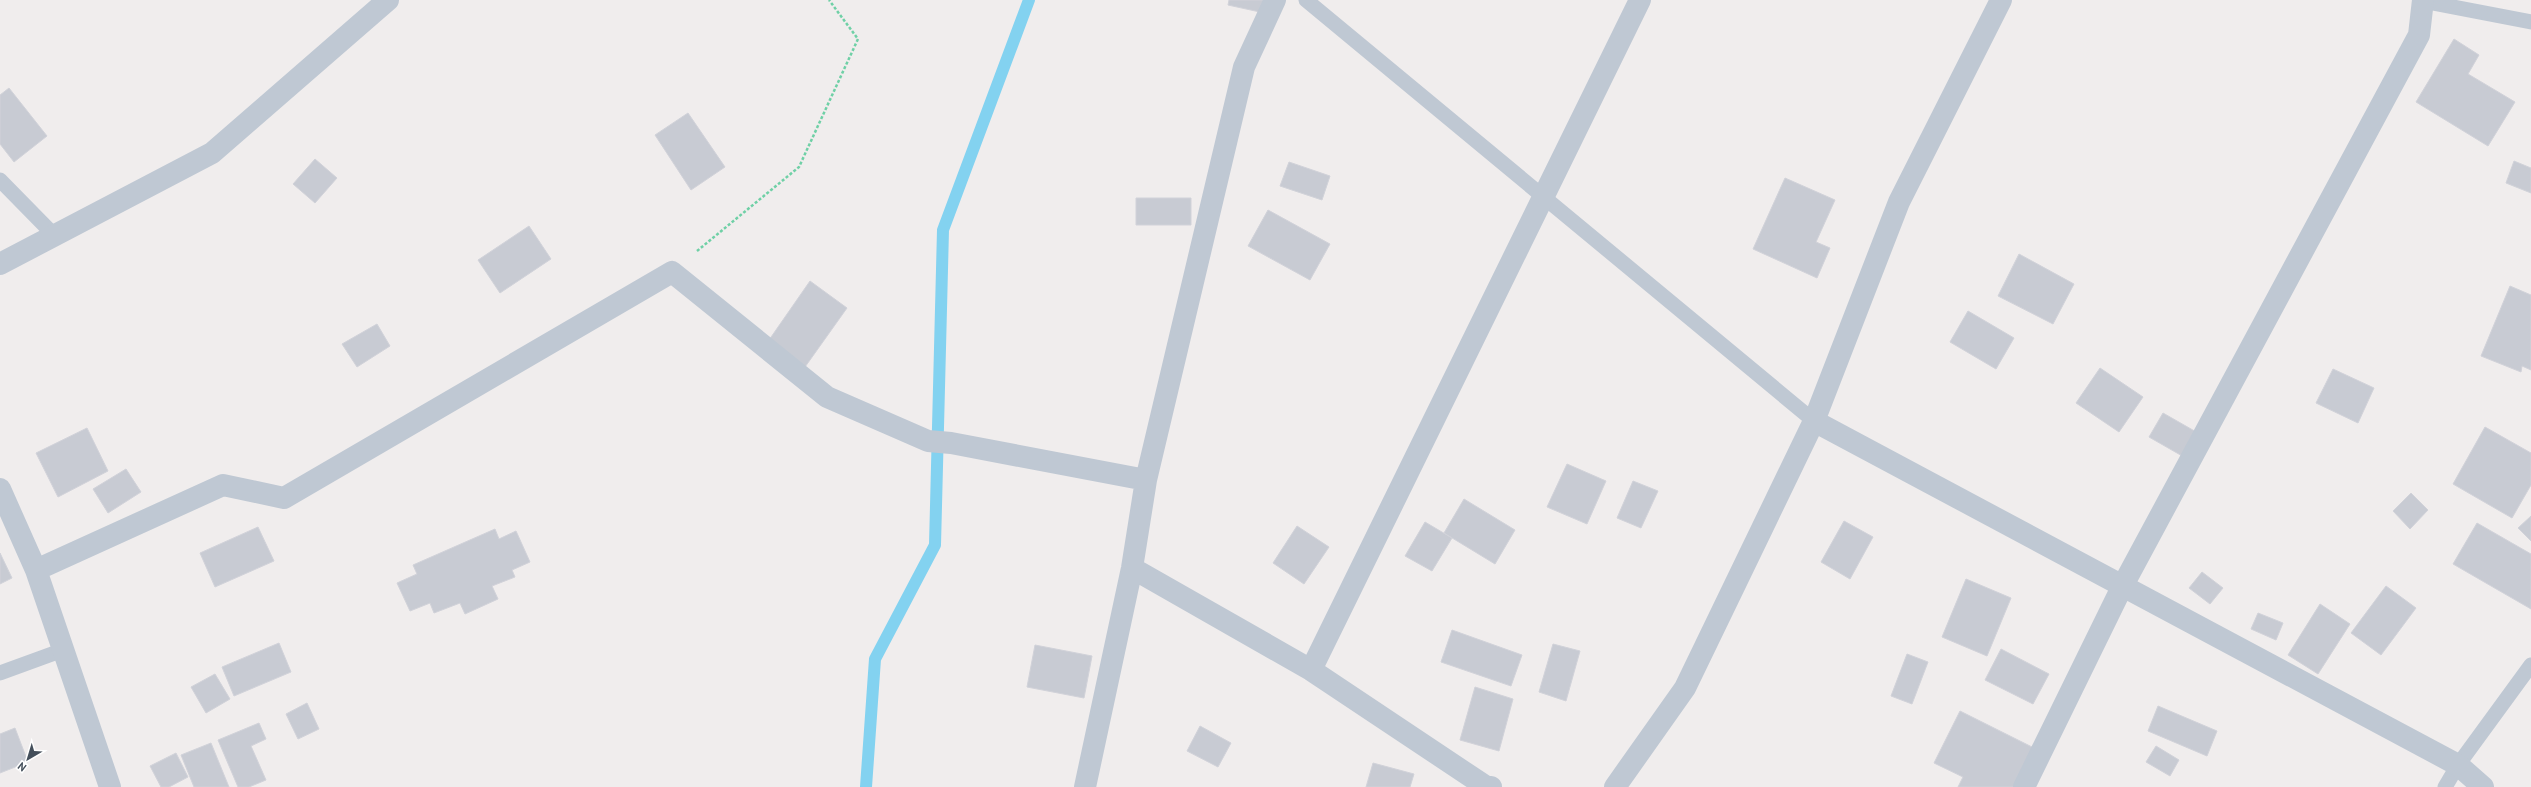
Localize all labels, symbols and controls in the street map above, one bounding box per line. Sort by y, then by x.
north arrow [8,739,48,779]
text: N [15,759,29,775]

